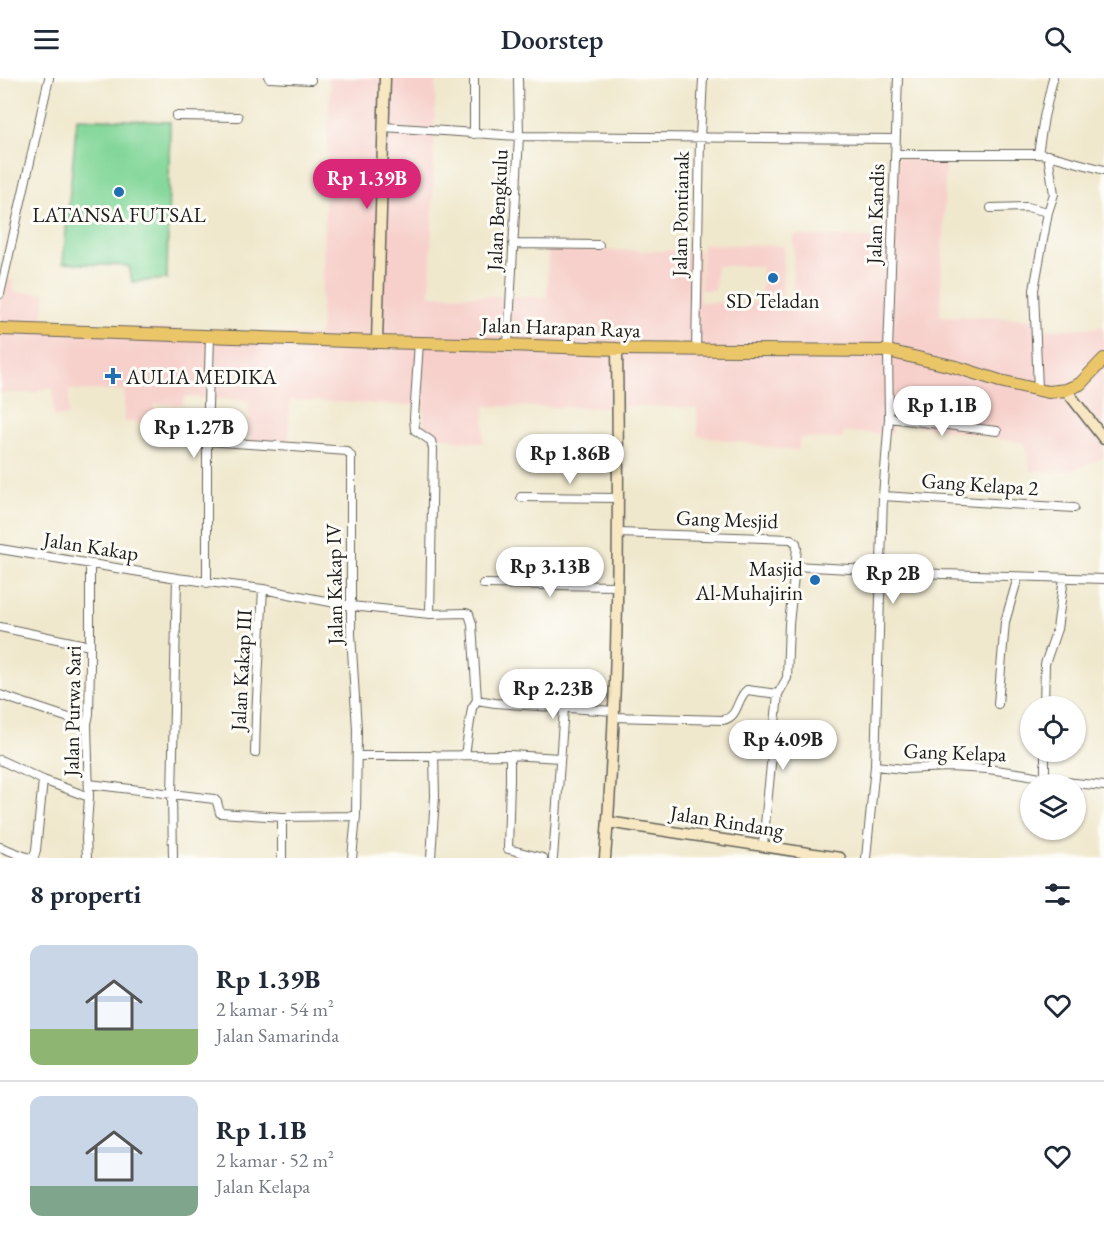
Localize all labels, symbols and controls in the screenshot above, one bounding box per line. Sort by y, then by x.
text: Doorstep [501,22,603,57]
icon: menu [30,23,63,56]
icon: search [1041,23,1074,56]
street label: Jalan Bengkulu [480,148,514,274]
street label: Jalan Pontianak [665,150,695,279]
pin: Rp 1.39B [305,159,429,210]
street label: Jalan Kandis [860,163,890,267]
text: Rp 1.39B [327,165,407,191]
marker: LATANSA FUTSAL [112,185,126,199]
place label: LATANSA FUTSAL [32,201,207,228]
marker: SD Teladan [766,271,780,285]
place label: SD Teladan [726,287,820,314]
street label: Jalan Harapan Raya [479,311,642,343]
place label: AULIA MEDIKA [125,363,277,390]
marker: AULIA MEDIKA [104,367,122,385]
pin: Rp 1.1B [887,386,997,437]
text: Rp 1.1B [907,392,977,418]
pin: Rp 1.27B [132,408,256,459]
text: Rp 1.27B [154,414,234,440]
pin: Rp 1.86B [508,434,632,485]
text: Rp 1.86B [530,440,610,466]
street label: Gang Kelapa 2 [921,466,1039,502]
street label: Gang Mesjid [676,504,779,534]
street label: Jalan Kakap IV [319,522,349,647]
street label: Jalan Kakap [39,525,141,567]
pin: Rp 3.13B [488,547,612,598]
text: Rp 3.13B [510,553,590,579]
pin: Rp 2B [851,554,935,605]
place label: Masjid Al-Muhajirin [695,555,803,606]
text: Rp 2B [866,560,920,586]
marker: Masjid Al-Muhajirin [808,573,822,587]
street label: Jalan Kakap III [224,609,258,733]
street label: Jalan Purwa Sari [57,645,87,779]
pin: Rp 2.23B [491,669,615,720]
text: Rp 2.23B [513,675,593,701]
map controls [1020,696,1086,840]
button: locate [1020,696,1086,762]
pin: Rp 4.09B [721,720,845,771]
text: Rp 4.09B [743,726,823,752]
street label: Gang Kelapa [903,737,1007,767]
button: layers [1020,774,1086,840]
street label: Jalan Rindang [666,798,787,843]
text: 8 properti [30,877,141,911]
icon: filters [1041,878,1074,911]
text: Rp 1.39B [216,962,320,996]
icon: home [78,969,150,1041]
icon: heart [1041,989,1074,1022]
text: 2 kamar · 54 m² [216,996,334,1022]
text: Jalan Samarinda [216,1022,339,1048]
text: Rp 1.1B [216,1113,306,1147]
icon: home [78,1120,150,1192]
icon: heart [1041,1140,1074,1173]
text: 2 kamar · 52 m² [216,1147,334,1173]
text: Jalan Kelapa [216,1173,310,1199]

